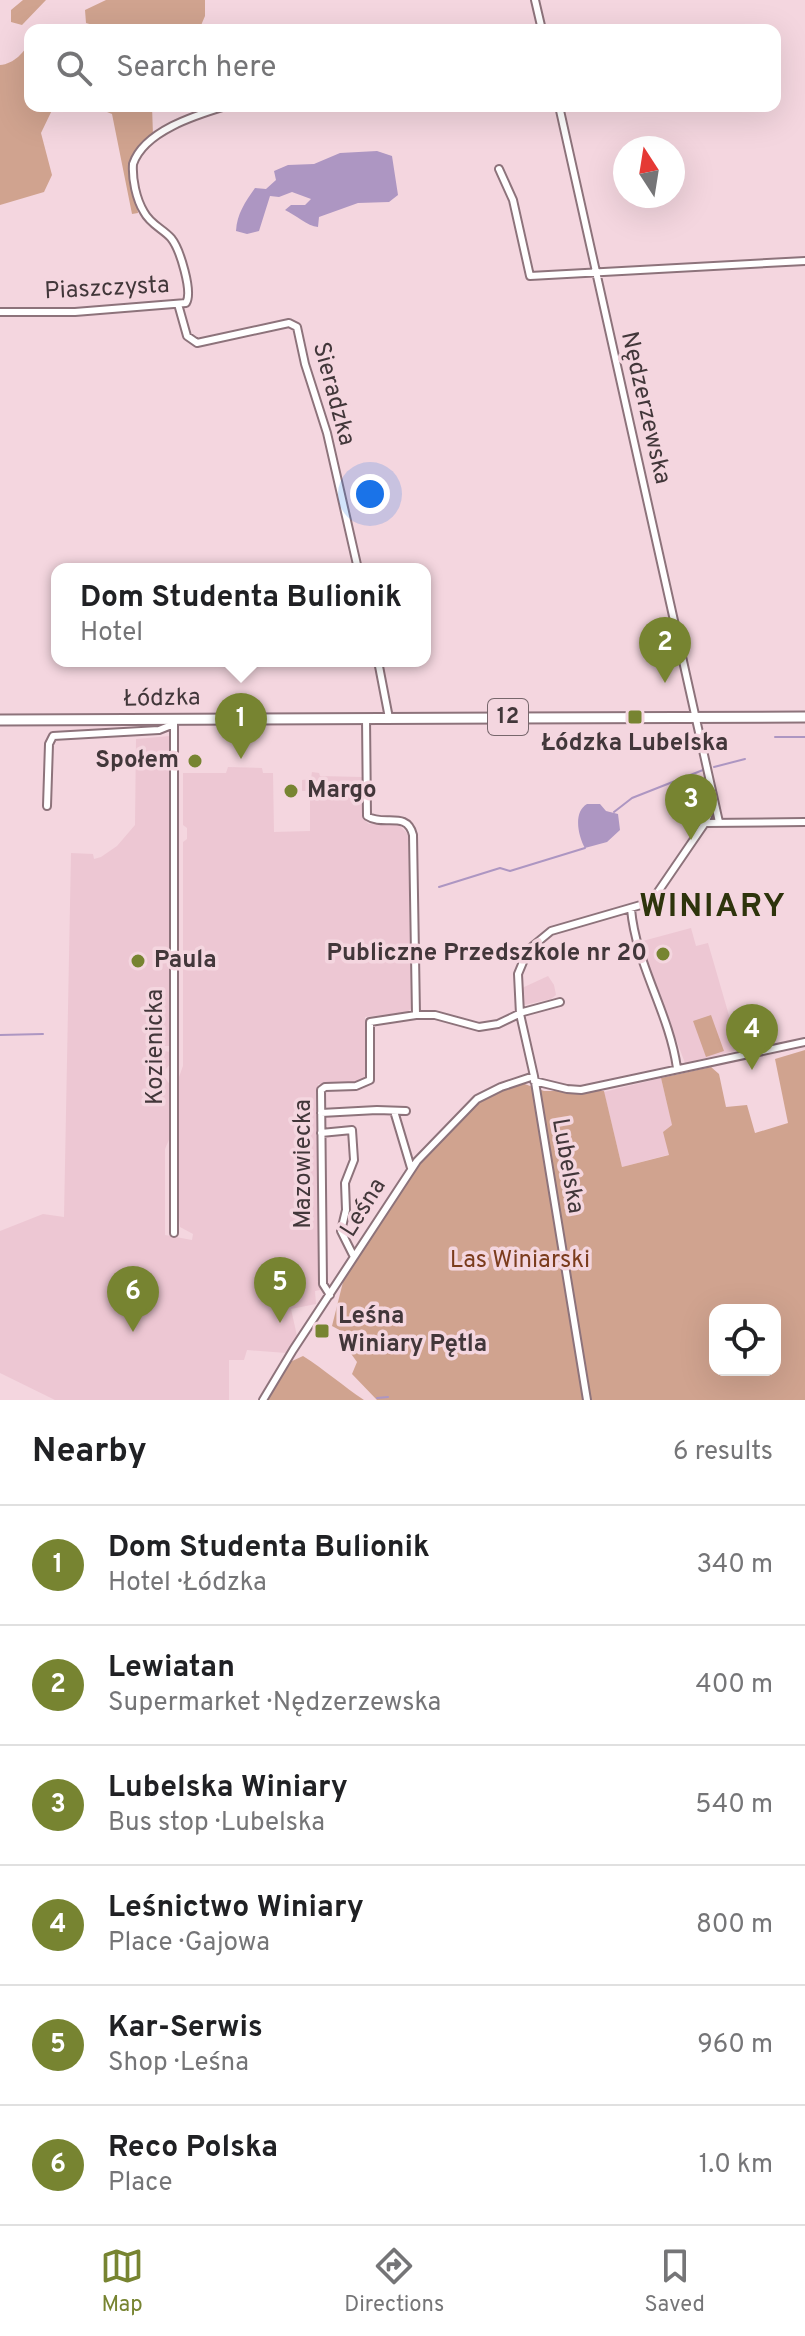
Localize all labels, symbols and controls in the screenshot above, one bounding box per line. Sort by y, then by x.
search box [24,24,781,112]
icon: search [52,46,96,90]
text: Search here [116,50,276,87]
north arrow [613,136,685,208]
street label: Piaszczysta [44,271,170,307]
street label: Nędzerzewska [613,329,677,487]
street label: Sieradzka [305,339,361,449]
your location [350,474,390,514]
popup [51,563,431,667]
text: Dom Studenta Bulionik [80,580,402,617]
text: Hotel [80,617,143,650]
pin: 2 [639,617,691,683]
street label: Łódzka [123,683,201,715]
pin: 1 [215,693,267,759]
road number: 12 [488,699,528,735]
marker: Łódzka Lubelska [626,708,644,726]
place label: Łódzka Lubelska [542,729,728,759]
place label: Społem [95,746,179,776]
marker: Społem [186,752,204,770]
pin: 3 [665,774,717,840]
place label: Margo [307,776,377,806]
marker: Margo [282,782,300,800]
district label: WINIARY [639,888,787,928]
place label: Publiczne Przedszkole nr 20 [327,939,647,969]
marker: Publiczne Przedszkole nr 20 [654,945,672,963]
place label: Paula [154,946,217,976]
marker: Paula [129,952,147,970]
street label: Kozienicka [141,989,171,1105]
pin: 4 [726,1004,778,1070]
street label: Mazowiecka [289,1099,319,1229]
street label: Lubelska [544,1116,590,1216]
street label: Leśna [334,1173,394,1243]
park label: Las Winiarski [450,1246,590,1276]
pin: 5 [254,1257,306,1323]
pin: 6 [107,1266,159,1332]
place label: Leśna Winiary Pętla [338,1302,487,1360]
map controls [709,1304,781,1376]
button: locate [709,1304,781,1376]
marker: Leśna Winiary Pętla [313,1322,331,1340]
text: Nearby [32,1431,147,1474]
text: 6 results [673,1436,773,1469]
text: Dom Studenta Bulionik [108,1530,430,1567]
text: 1 [53,1549,63,1582]
text: 340 m [696,1549,773,1582]
text: Hotel · Łódzka [108,1567,267,1600]
text: Lewiatan [108,1650,235,1687]
text: 2 [50,1669,66,1702]
text: 400 m [696,1669,773,1702]
text: Supermarket · Nędzerzewska [108,1687,441,1720]
text: Lubelska Winiary [108,1770,348,1807]
text: 3 [50,1789,66,1822]
text: 540 m [695,1789,773,1822]
text: Bus stop · Lubelska [108,1807,325,1840]
text: Leśnictwo Winiary [108,1890,364,1927]
text: 4 [50,1909,66,1942]
text: 800 m [696,1909,773,1942]
text: Place · Gajowa [108,1927,270,1960]
text: Kar-Serwis [108,2010,263,2047]
text: 5 [50,2029,66,2062]
text: 960 m [697,2029,773,2062]
text: Shop · Leśna [108,2047,249,2080]
text: Reco Polska [108,2130,278,2167]
text: 6 [50,2149,66,2182]
text: 1.0 km [699,2149,773,2182]
text: Place [108,2167,172,2200]
tab: Map [100,2244,144,2319]
tab: Directions [344,2244,444,2319]
tab: Saved [644,2244,705,2319]

